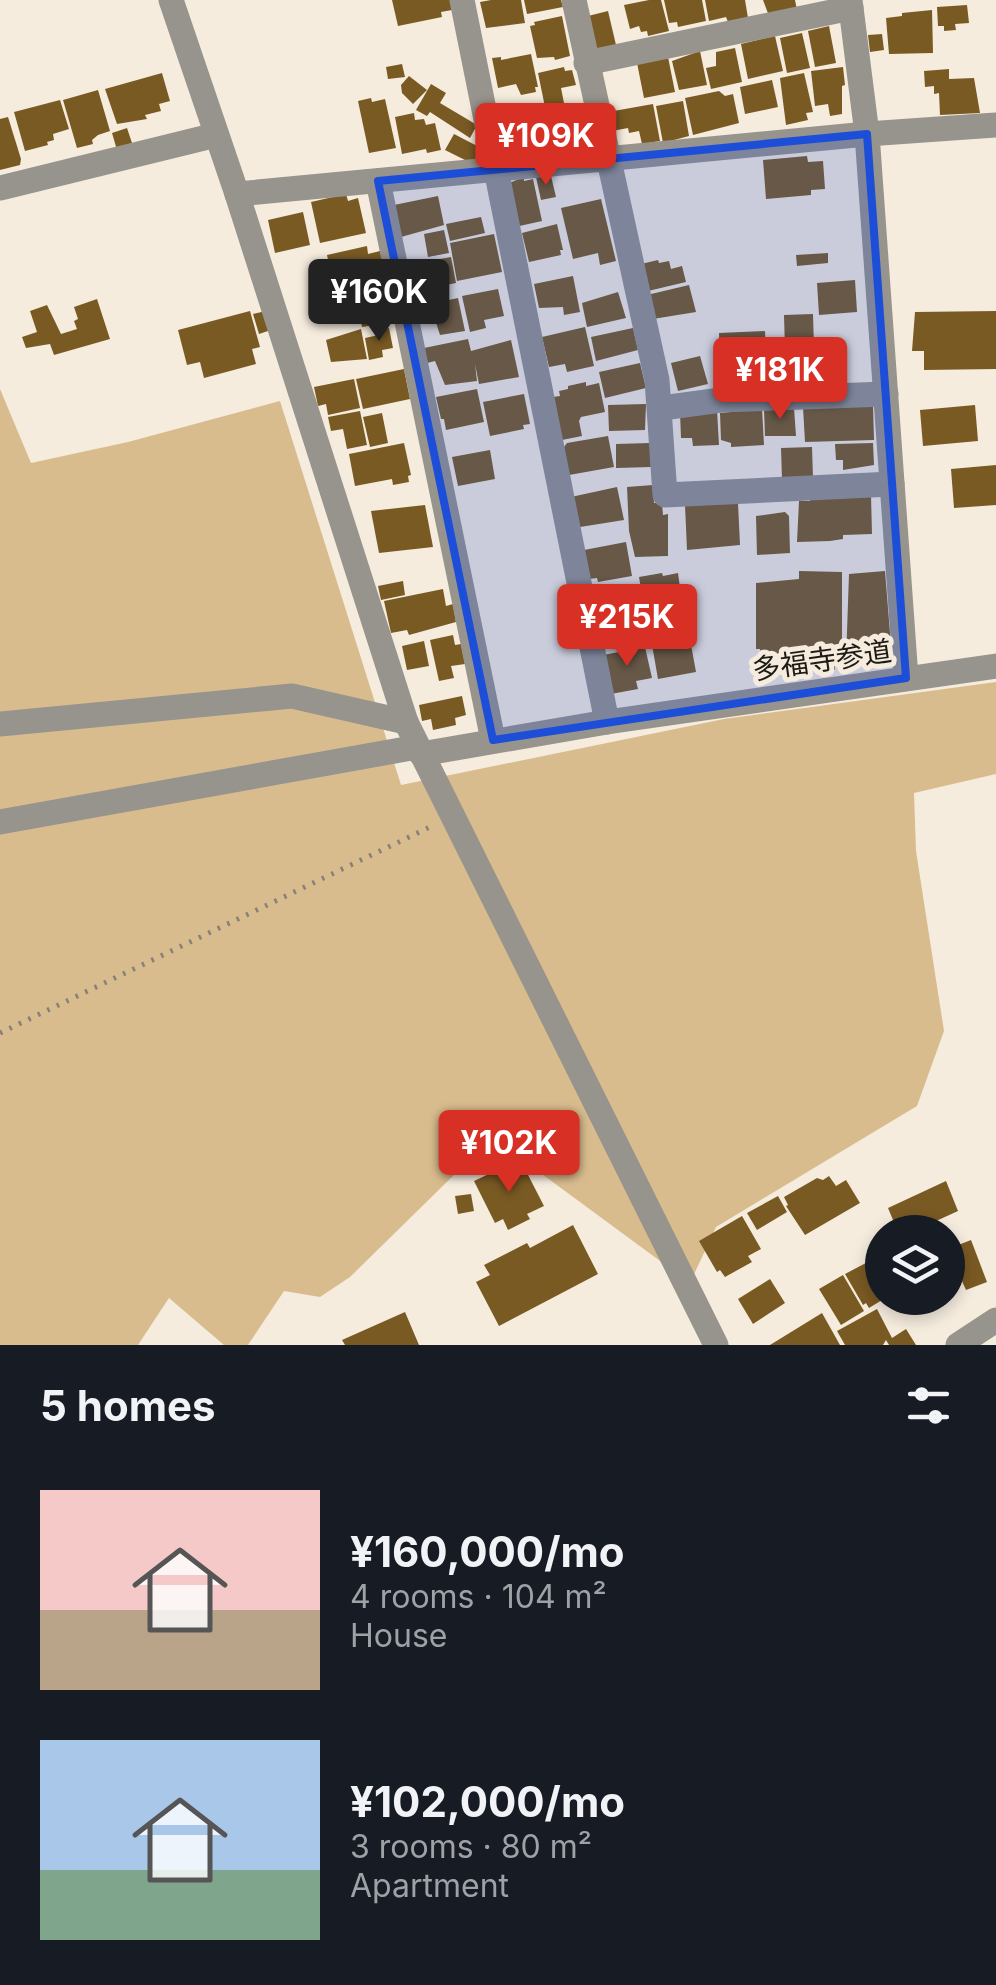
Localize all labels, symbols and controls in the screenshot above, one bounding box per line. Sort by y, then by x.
pin: ¥109K [476,103,616,188]
text: ¥109K [497,116,595,155]
pin: ¥160K [309,259,449,344]
text: ¥160K [330,272,428,311]
pin: ¥181K [710,337,850,422]
text: ¥181K [735,350,825,389]
pin: ¥215K [557,584,697,669]
text: ¥215K [579,597,675,636]
street label: 多福寺参道 [750,633,894,687]
pin: ¥102K [439,1110,579,1195]
text: ¥102K [461,1123,557,1162]
map controls [865,1215,965,1315]
button: layers [865,1215,965,1315]
icon: filters [901,1378,956,1433]
text: 5 homes [40,1380,216,1431]
text: ¥160,000/mo [350,1526,625,1577]
icon: home [120,1530,240,1650]
text: 4 rooms · 104 m² [350,1577,607,1616]
text: House [350,1616,447,1655]
text: ¥102,000/mo [350,1776,625,1827]
icon: home [120,1780,240,1900]
text: 3 rooms · 80 m² [350,1827,592,1866]
text: Apartment [350,1866,509,1905]

